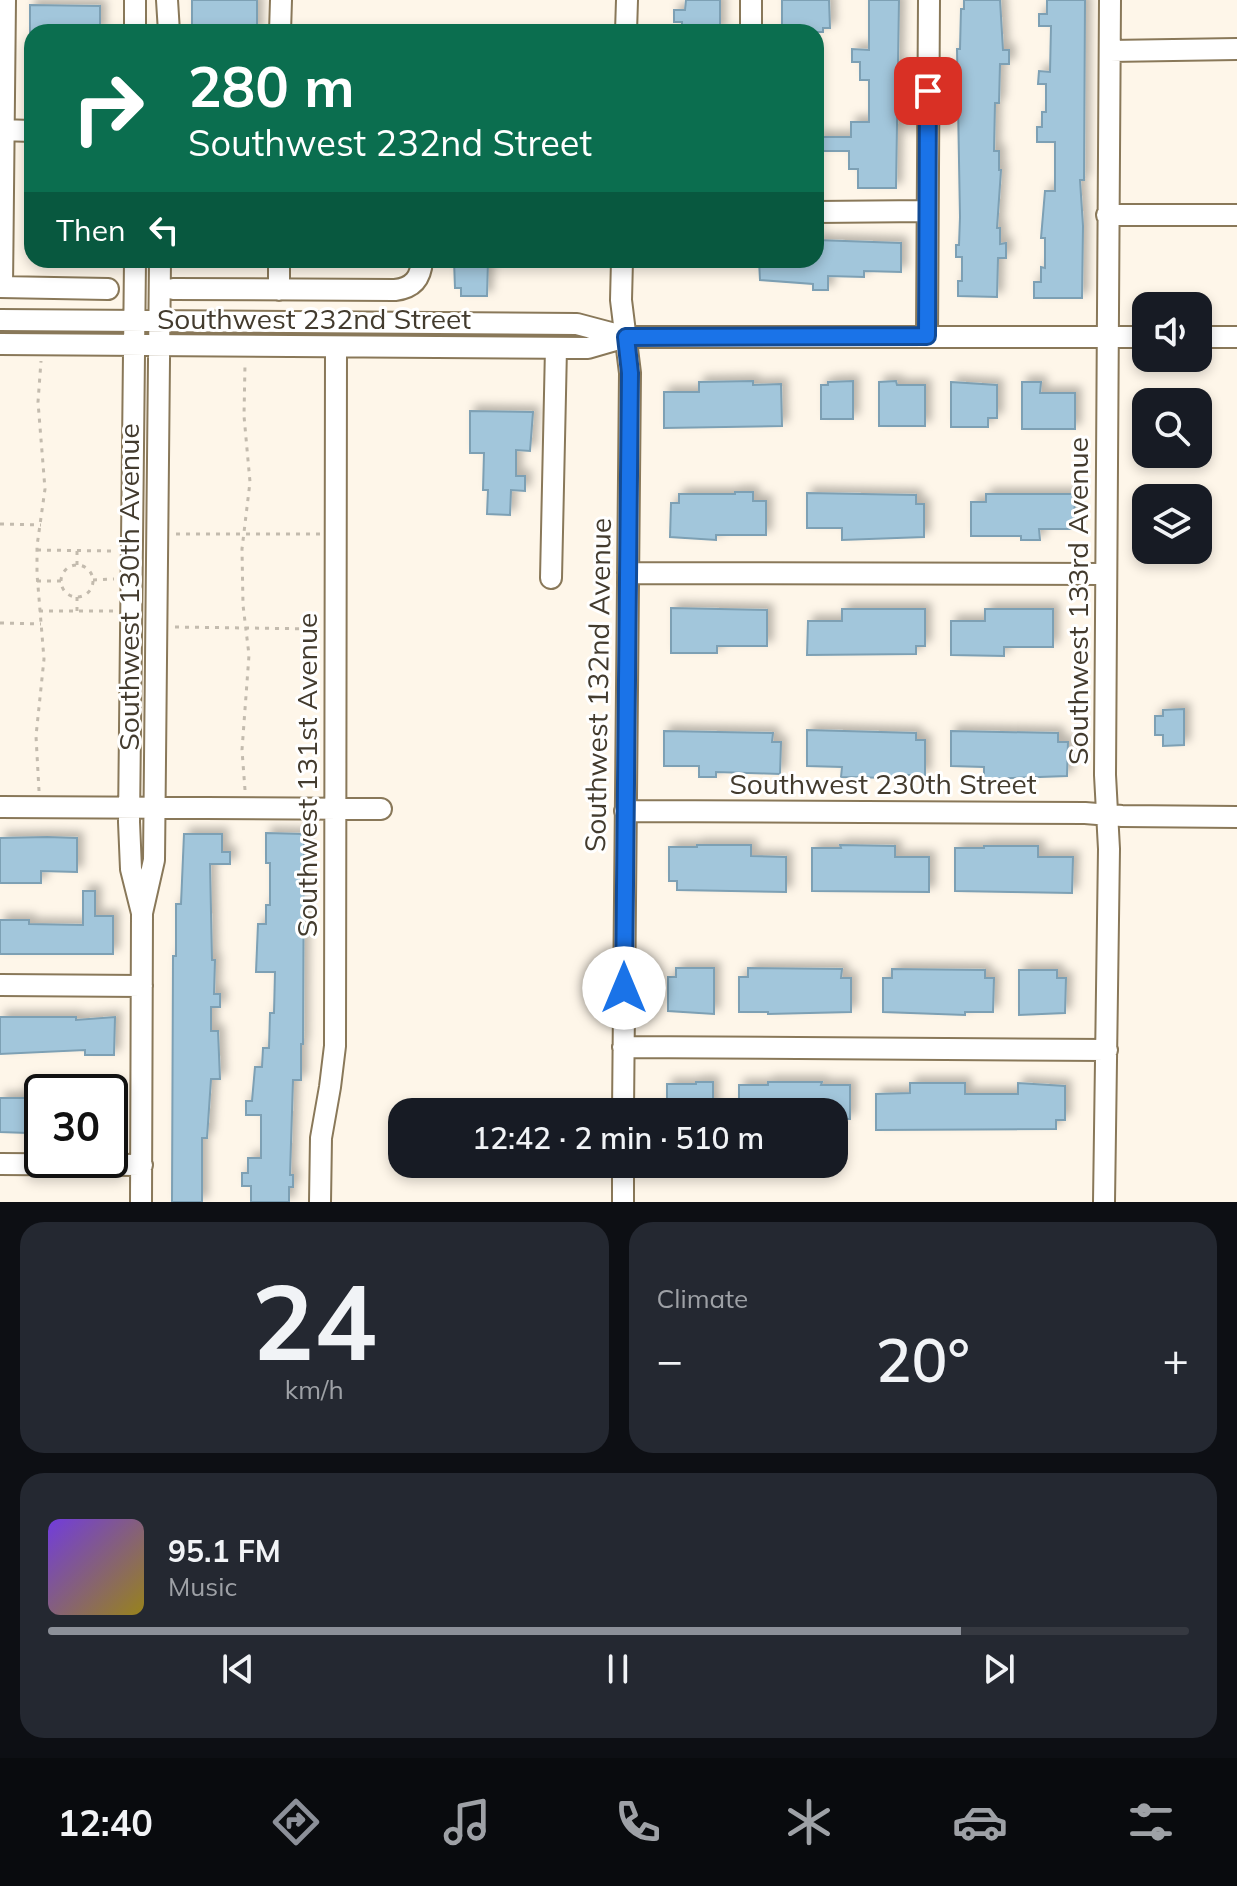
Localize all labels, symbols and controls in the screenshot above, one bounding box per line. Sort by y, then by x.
text: 280 m [188,51,355,121]
icon: right [56,56,160,160]
pin [894,57,962,125]
icon: arrive [906,69,950,113]
text: Southwest 232nd Street [188,120,592,165]
icon: left [142,208,186,252]
text: Then [56,211,126,249]
map controls [1132,292,1212,564]
button: sound [1132,292,1212,372]
street label: Southwest 232nd Street [157,301,471,336]
button: search [1132,388,1212,468]
street label: Southwest 130th Avenue [111,423,146,751]
street label: Southwest 133rd Avenue [1060,437,1095,765]
button: layers [1132,484,1212,564]
street label: Southwest 132nd Avenue [577,518,618,852]
street label: Southwest 131st Avenue [289,613,324,937]
street label: Southwest 230th Street [729,766,1037,801]
position arrow [582,946,666,1030]
speed limit sign: 30 [24,1074,128,1178]
text: 12:42 · 2 min · 510 m [472,1119,764,1157]
text: 24 [252,1255,377,1386]
text: Climate [657,1282,748,1315]
text: 20° [876,1322,970,1397]
text: − [657,1332,683,1387]
text: + [1163,1332,1189,1387]
text: km/h [285,1373,344,1406]
text: 95.1 FM [168,1532,281,1570]
text: Music [168,1570,237,1603]
icon: previous [216,1647,260,1691]
icon: pause [596,1647,640,1691]
icon: next [977,1647,1021,1691]
icon: directions [268,1794,324,1850]
icon: music [439,1794,495,1850]
icon: phone [610,1794,666,1850]
icon: climate [781,1794,837,1850]
icon: car [952,1794,1008,1850]
icon: filters [1123,1794,1179,1850]
text: 12:40 [58,1800,153,1845]

